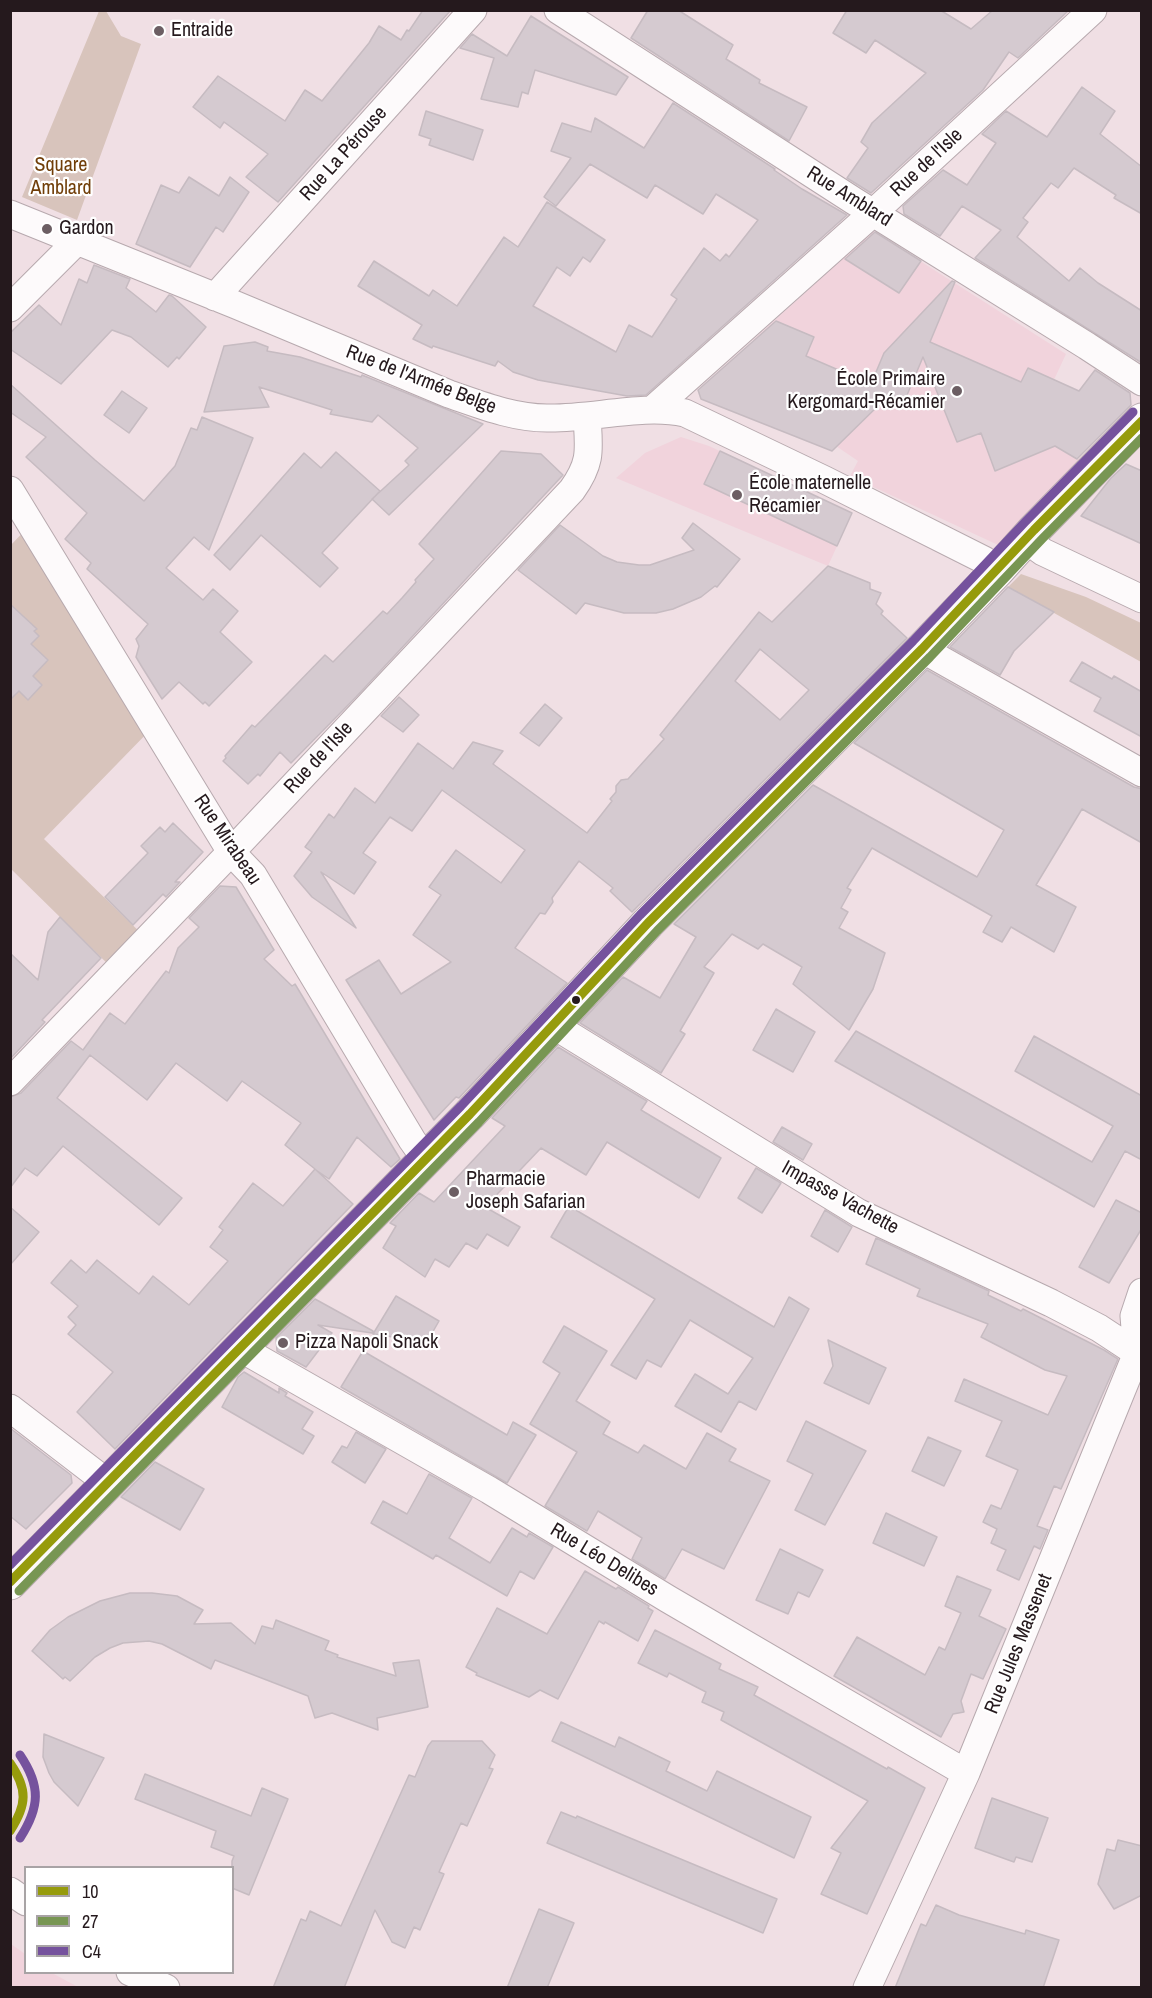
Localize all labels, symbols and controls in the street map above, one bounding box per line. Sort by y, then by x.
place label: Entraide [171,19,233,43]
marker: Entraide [152,24,166,38]
street label: Rue La Pérouse [295,102,393,206]
street label: Rue de l'Isle [886,124,968,202]
park label: Square Amblard [30,154,92,201]
street label: Rue Amblard [802,161,896,233]
place label: Gardon [59,217,114,241]
marker: Gardon [40,222,54,236]
street label: Rue de l'Armée Belge [342,340,500,420]
place label: École Primaire Kergomard-Récamier [787,368,945,415]
marker: École Primaire Kergomard-Récamier [950,384,964,398]
place label: École maternelle Récamier [749,472,871,519]
marker: École maternelle Récamier [730,488,744,502]
street label: Rue de l'Isle [280,717,358,799]
street label: Rue Mirabeau [188,790,266,890]
unlabelled marker [570,994,582,1006]
street label: Impasse Vachette [777,1156,903,1240]
place label: Pharmacie Joseph Safarian [466,1168,585,1215]
marker: Pharmacie Joseph Safarian [447,1185,461,1199]
place label: Pizza Napoli Snack [295,1331,438,1355]
marker: Pizza Napoli Snack [276,1336,290,1350]
street label: Rue Léo Delibes [545,1518,663,1602]
street label: Rue Jules Massenet [980,1571,1058,1717]
legend [24,1866,234,1974]
text: 10 [82,1879,98,1904]
text: 27 [82,1909,98,1934]
text: C4 [82,1939,101,1964]

